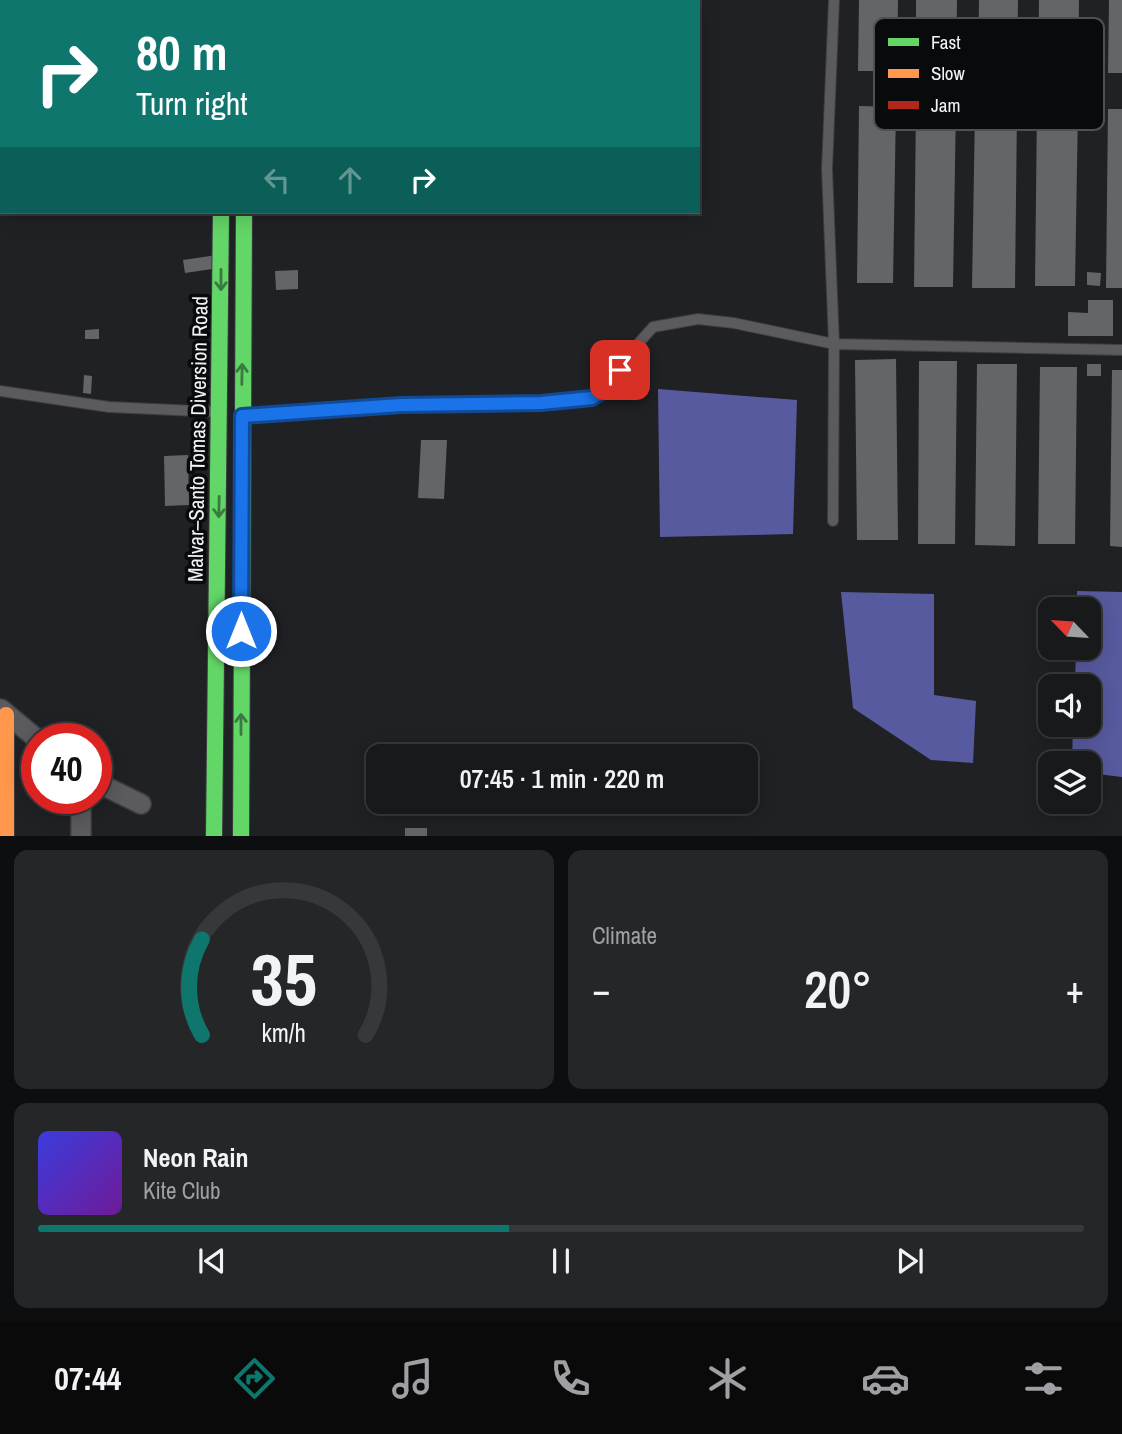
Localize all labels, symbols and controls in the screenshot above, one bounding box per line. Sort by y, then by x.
legend [874,18,1104,130]
text: 80 m [136,19,228,85]
icon: right [21,28,112,119]
text: Fast [931,29,961,55]
text: Slow [931,60,966,86]
text: Turn right [136,82,248,125]
text: Jam [931,92,960,118]
icon: left [258,161,296,199]
icon: ahead [331,161,369,199]
icon: right [404,161,442,199]
one-way arrow [214,268,228,291]
street label: Malvar–Santo Tomas Diversion Road [181,296,214,582]
pin [590,340,650,400]
icon: arrive [601,351,639,389]
one-way arrow [235,362,249,385]
one-way arrow [212,496,226,519]
position arrow [204,594,278,668]
north arrow [1038,597,1101,660]
map controls [1038,597,1101,814]
button: sound [1038,674,1101,737]
one-way arrow [234,712,248,735]
speed limit sign: 40 [21,723,112,814]
button: layers [1038,751,1101,814]
text: 07:45 · 1 min · 220 m [460,761,664,796]
text: Climate [592,920,657,951]
text: 35 [251,931,317,1029]
text: 20° [804,954,872,1024]
text: − [592,964,610,1015]
text: + [1066,964,1084,1015]
text: km/h [262,1016,306,1050]
text: Neon Rain [143,1140,248,1175]
text: Kite Club [143,1175,221,1206]
icon: previous [193,1242,231,1280]
icon: pause [542,1242,580,1280]
icon: next [891,1242,929,1280]
icon: directions [230,1354,279,1403]
icon: music [388,1354,437,1403]
icon: phone [546,1354,595,1403]
icon: climate [703,1354,752,1403]
icon: car [861,1354,910,1403]
icon: filters [1019,1354,1068,1403]
text: 07:44 [54,1357,121,1400]

